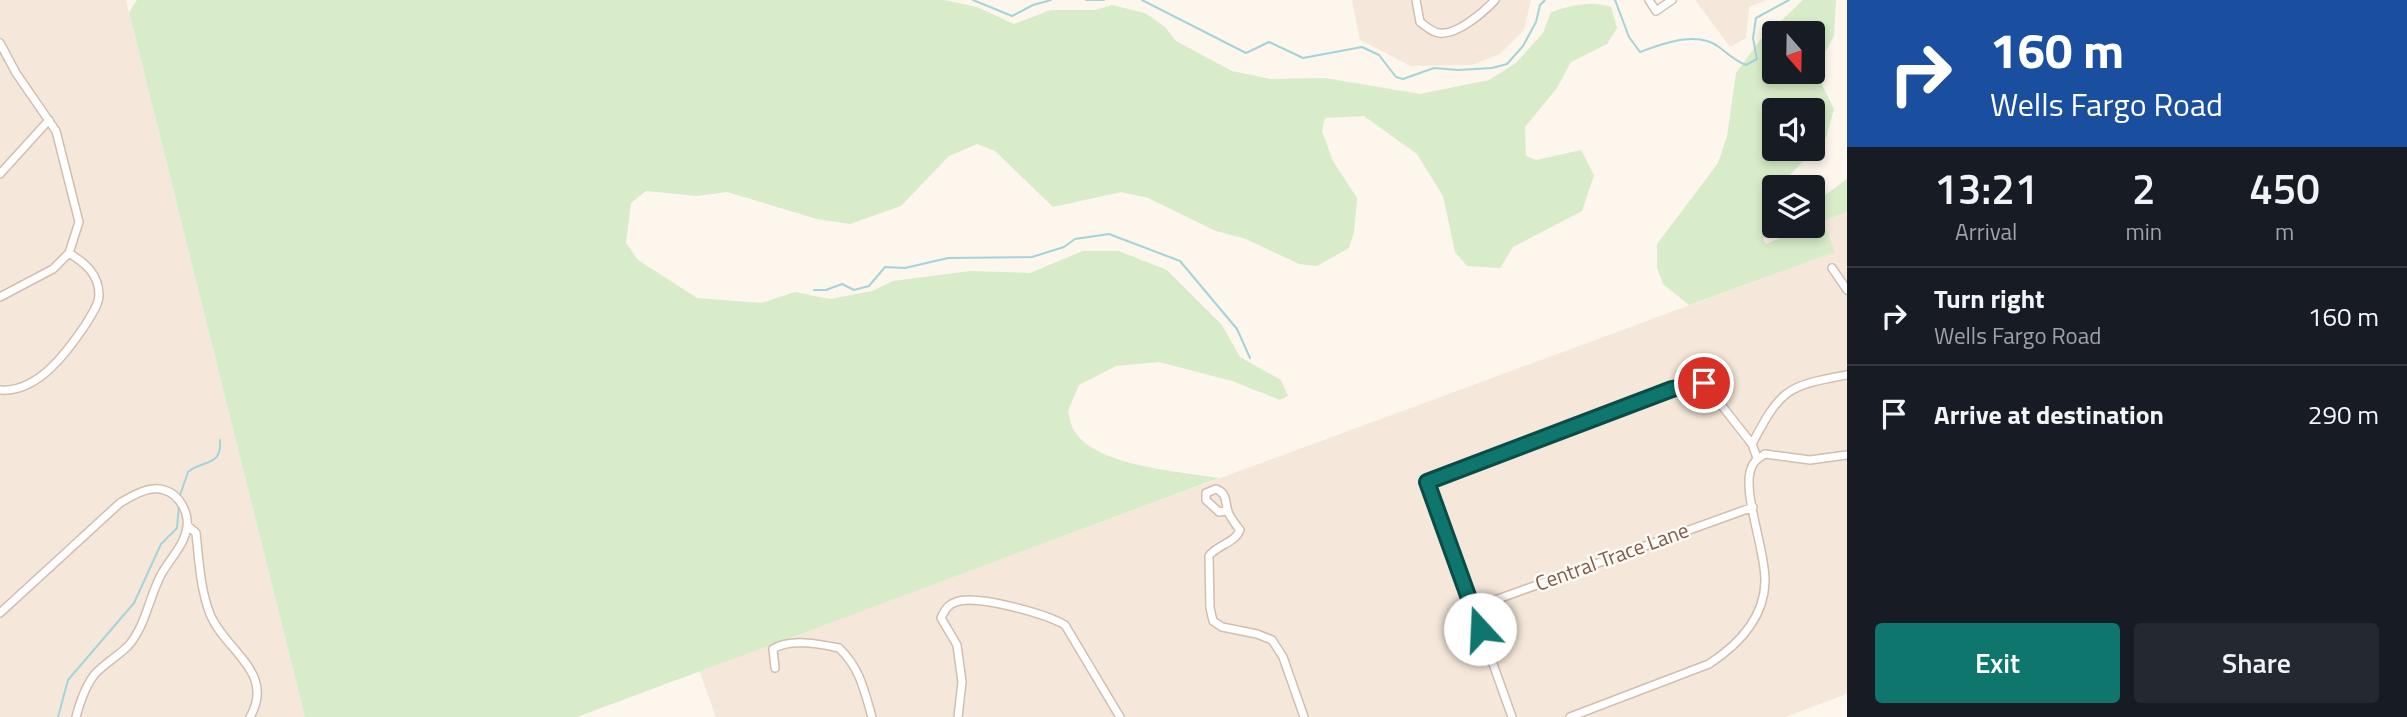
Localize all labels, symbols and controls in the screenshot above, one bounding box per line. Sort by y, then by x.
text: 160 m [1990,12,2124,87]
north arrow [1762,21,1825,84]
map controls [1762,21,1825,238]
icon: right [1875,28,1966,119]
text: Wells Fargo Road [1990,80,2223,128]
button: sound [1762,98,1825,161]
text: 13:21 [1934,156,2038,220]
text: 2 [2132,156,2156,220]
text: 450 [2249,156,2320,220]
button: layers [1762,175,1825,238]
text: Arrival [1955,214,2017,249]
text: min [2125,214,2162,249]
text: m [2275,214,2294,249]
text: Turn right [1934,279,2045,318]
icon: right [1875,297,1913,335]
text: 160 m [2308,297,2379,336]
text: Wells Fargo Road [1934,318,2101,353]
pin [1674,353,1734,413]
icon: arrive [1685,364,1723,402]
icon: arrive [1875,395,1913,433]
text: Arrive at destination [1934,395,2164,434]
text: 290 m [2308,395,2379,434]
street label: Central Trace Lane [1530,513,1693,599]
position arrow [1443,592,1517,666]
button: Exit [1875,623,2120,703]
button: Share [2134,623,2379,703]

